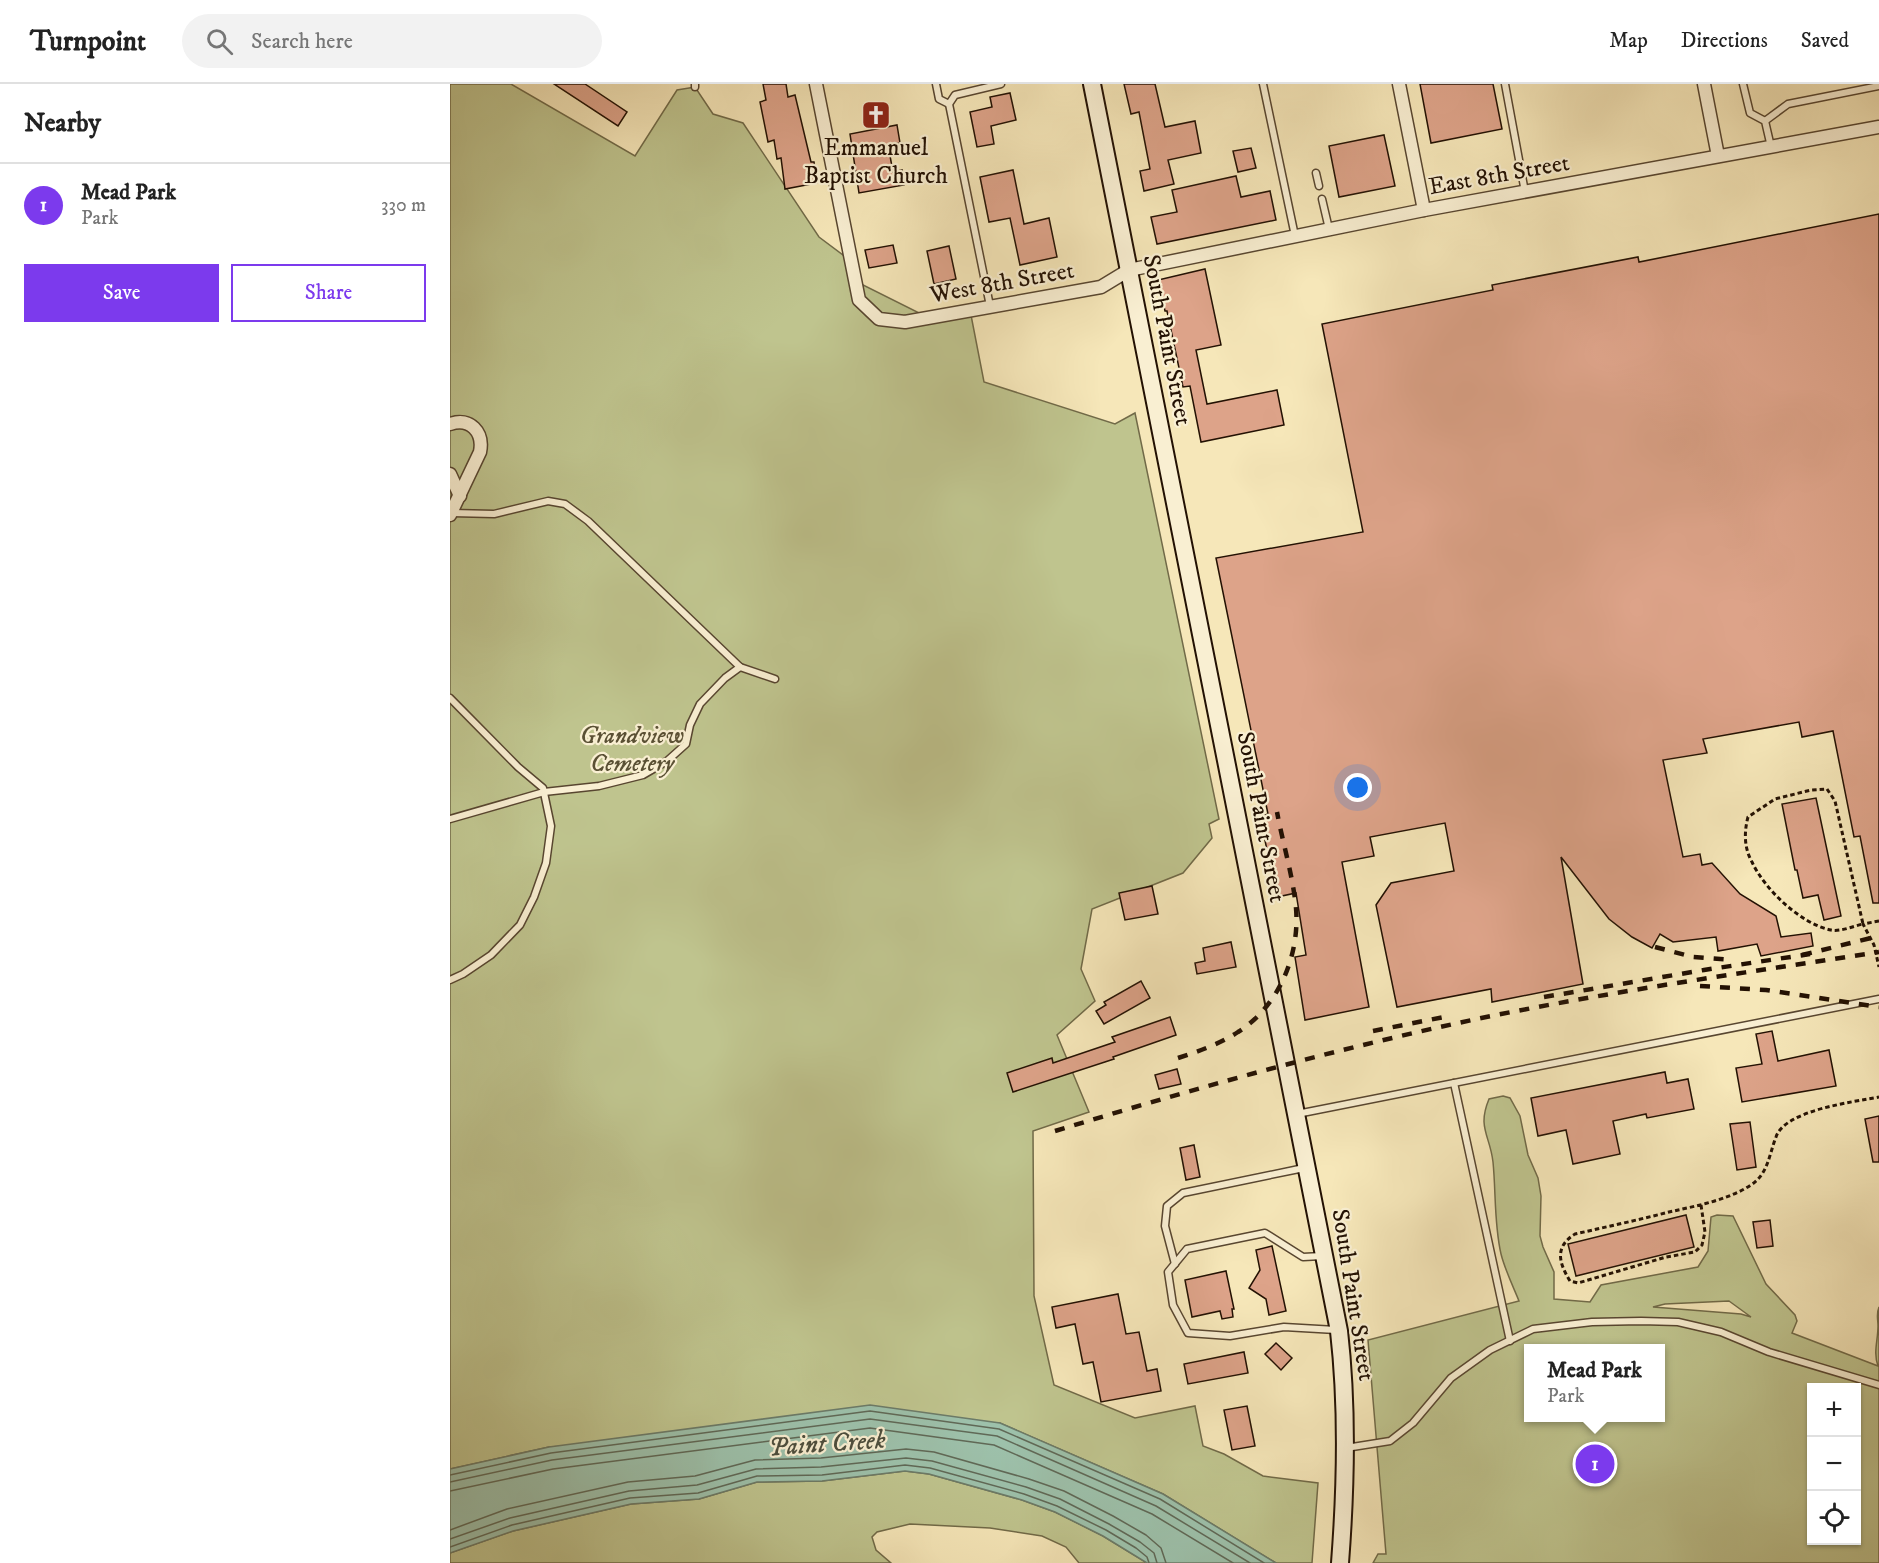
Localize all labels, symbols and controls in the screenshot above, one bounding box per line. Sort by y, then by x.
search box [182,14,602,68]
text: Turnpoint [30,24,146,59]
icon: search [203,25,236,58]
text: Search here [251,28,353,55]
text: Map [1609,28,1648,54]
text: Directions [1681,28,1768,54]
text: Saved [1801,28,1849,54]
church icon: Emmanuel Baptist Church [860,99,892,131]
text: Nearby [24,107,101,140]
place label: Emmanuel Baptist Church [804,133,948,191]
street label: East 8th Street [1426,148,1572,202]
text: Mead Park [81,179,176,206]
text: 1 [40,193,47,218]
text: 330 m [381,193,426,218]
text: Park [81,206,118,231]
street label: South Paint Street [1136,252,1198,428]
street label: West 8th Street [927,256,1077,311]
button: Save [24,264,219,322]
button: Share [231,264,426,322]
park label: Grandview Cemetery [580,721,684,779]
street label: South Paint Street [1230,729,1292,905]
your location [1343,773,1372,802]
street label: South Paint Street [1325,1207,1381,1383]
popup [1524,1344,1665,1422]
text: Mead Park [1547,1357,1642,1384]
map controls [1807,1383,1861,1545]
button: + [1807,1383,1861,1437]
text: Park [1547,1384,1584,1409]
water label: Paint Creek [767,1423,887,1465]
button: − [1807,1437,1861,1491]
pin: 1 [1576,1442,1614,1486]
button: locate [1807,1491,1861,1545]

